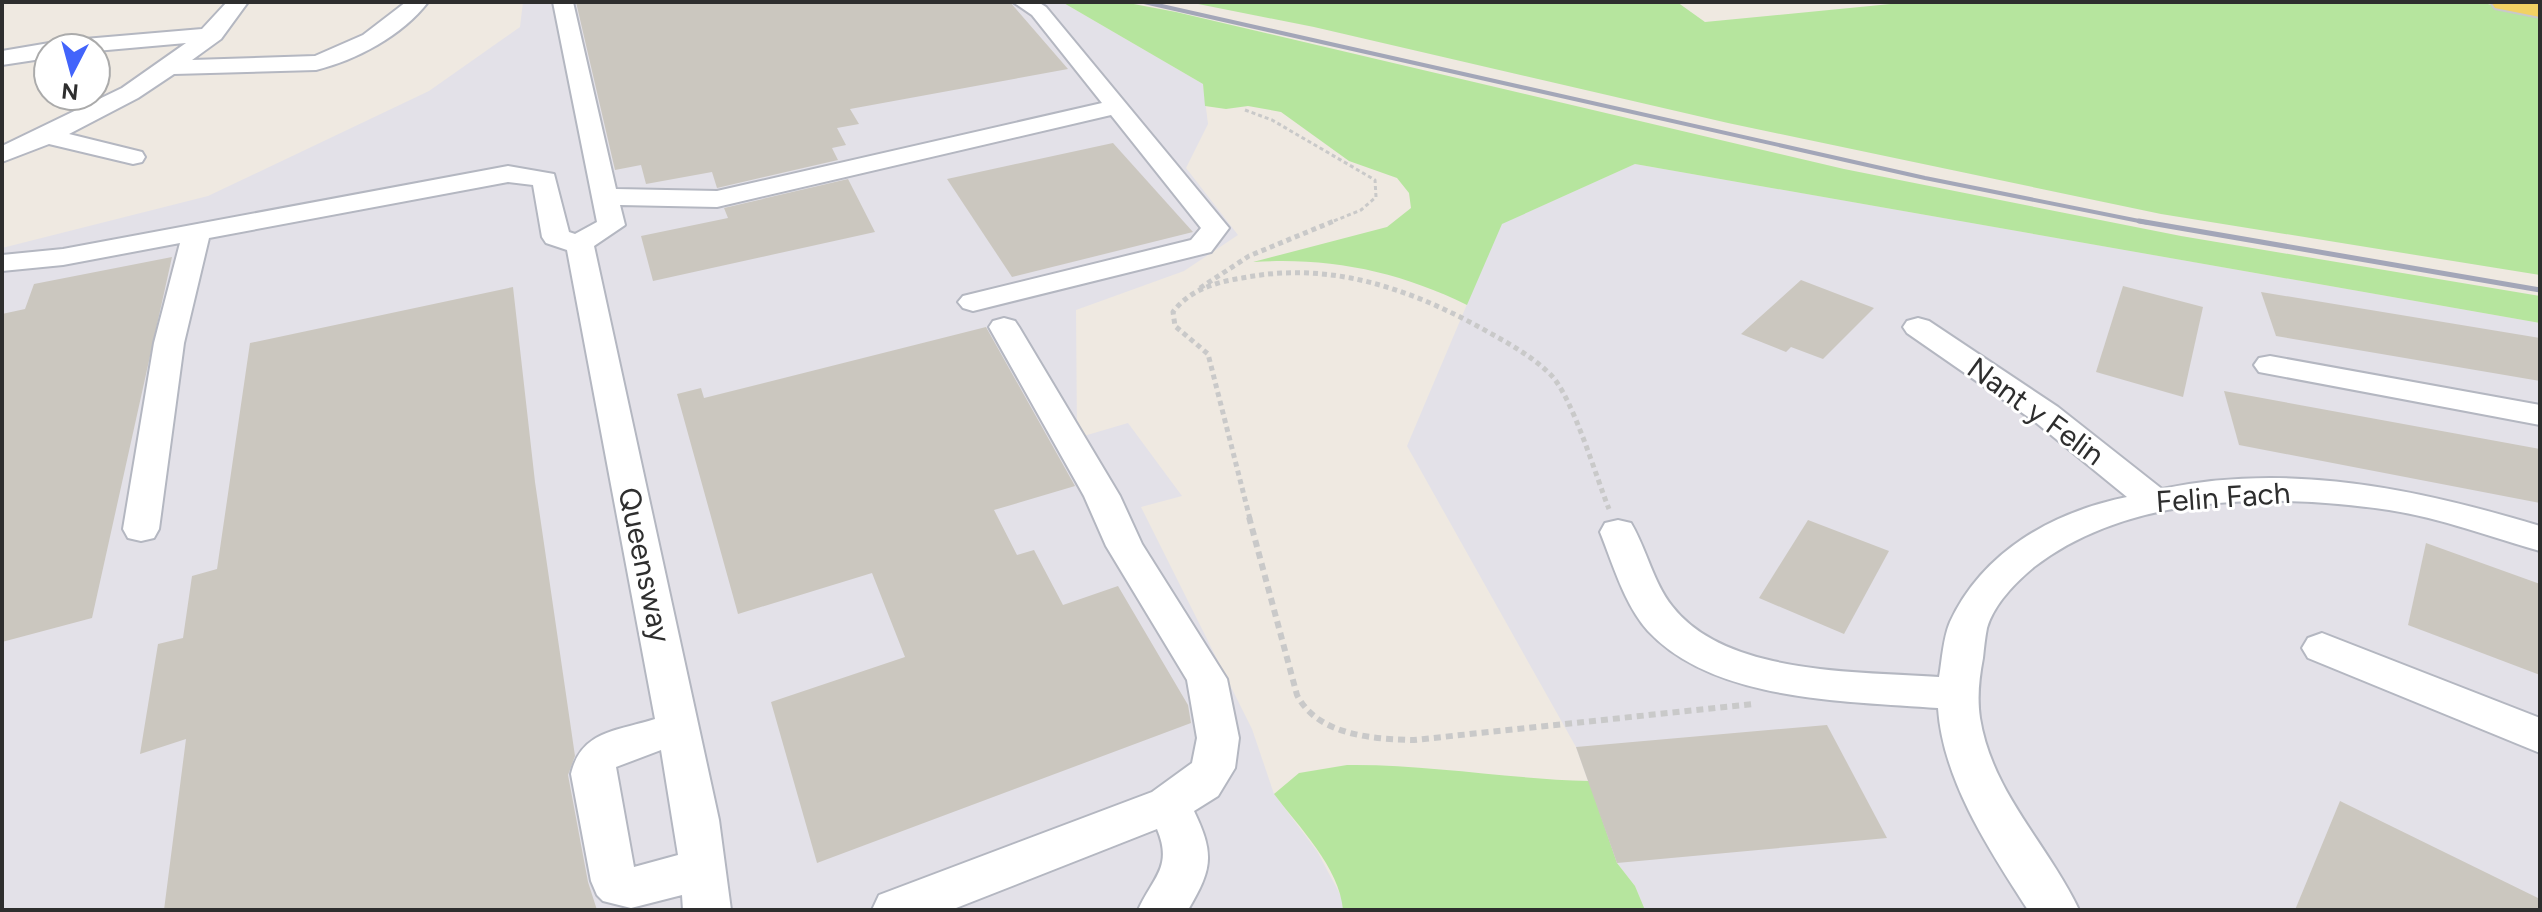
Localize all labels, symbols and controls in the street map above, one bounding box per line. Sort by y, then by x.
north arrow [32,32,112,112]
text: N [60,77,80,106]
street label: Nant y Felin [1960,349,2112,473]
street label: Felin Fach [2155,474,2291,520]
street label: Queensway [611,484,680,646]

